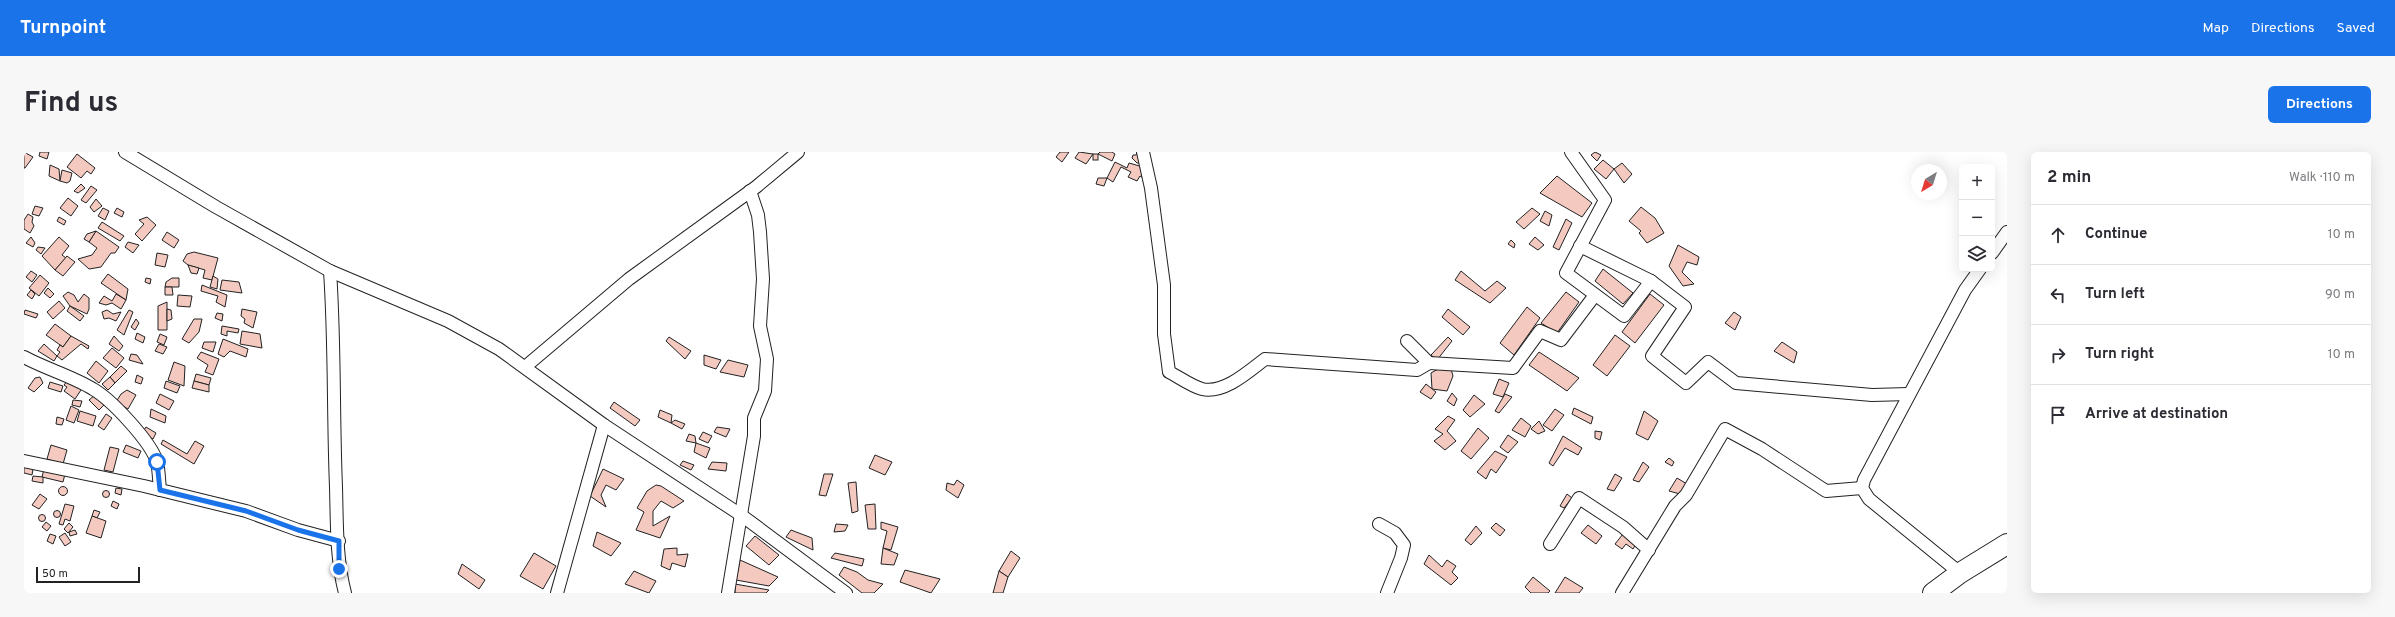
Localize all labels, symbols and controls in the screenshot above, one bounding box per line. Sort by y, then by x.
text: Turnpoint [20,16,106,40]
text: Map [2203,20,2229,37]
text: Directions [2251,20,2315,37]
text: Saved [2337,20,2375,37]
text: Find us [24,86,118,122]
button: Directions [2268,86,2371,123]
north arrow [1911,164,1947,200]
map controls [1959,164,1995,272]
button: + [1959,164,1995,200]
text: 2 min [2047,167,2091,189]
text: Walk · 110 m [2289,170,2355,186]
button: − [1959,200,1995,236]
icon: ahead [2047,224,2069,246]
text: Continue [2085,225,2147,244]
text: 10 m [2328,227,2355,243]
button: layers [1959,236,1995,272]
icon: left [2047,284,2069,306]
text: Turn left [2085,285,2145,304]
text: 90 m [2325,287,2355,303]
icon: right [2047,344,2069,366]
text: Turn right [2085,345,2154,364]
text: 10 m [2328,347,2355,363]
icon: arrive [2047,404,2069,426]
text: Arrive at destination [2085,405,2228,424]
route start [148,453,166,471]
route end [330,560,348,578]
scale bar [36,565,140,584]
text: 50 m [42,567,68,581]

